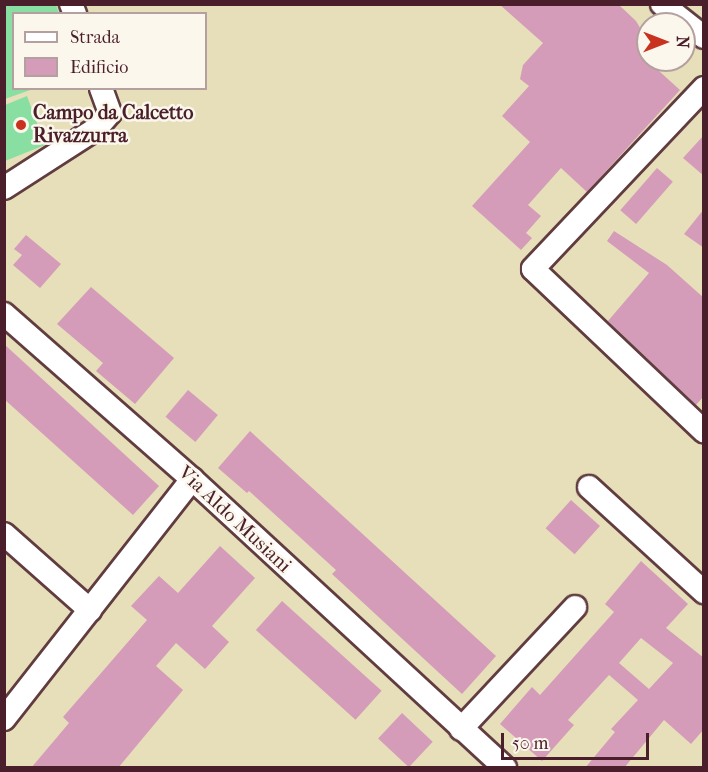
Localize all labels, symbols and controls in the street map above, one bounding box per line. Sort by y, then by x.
legend [12,12,207,90]
north arrow [636,12,696,72]
text: Strada [70,27,120,48]
text: N [673,36,692,48]
text: Edificio [70,57,128,78]
place label: Campo da Calcetto Rivazzurra [33,101,193,148]
marker: Campo da Calcetto Rivazzurra [14,118,28,132]
street label: Via Aldo Musiani [174,461,296,577]
scale bar [504,721,652,759]
text: 50 m [512,733,548,754]

